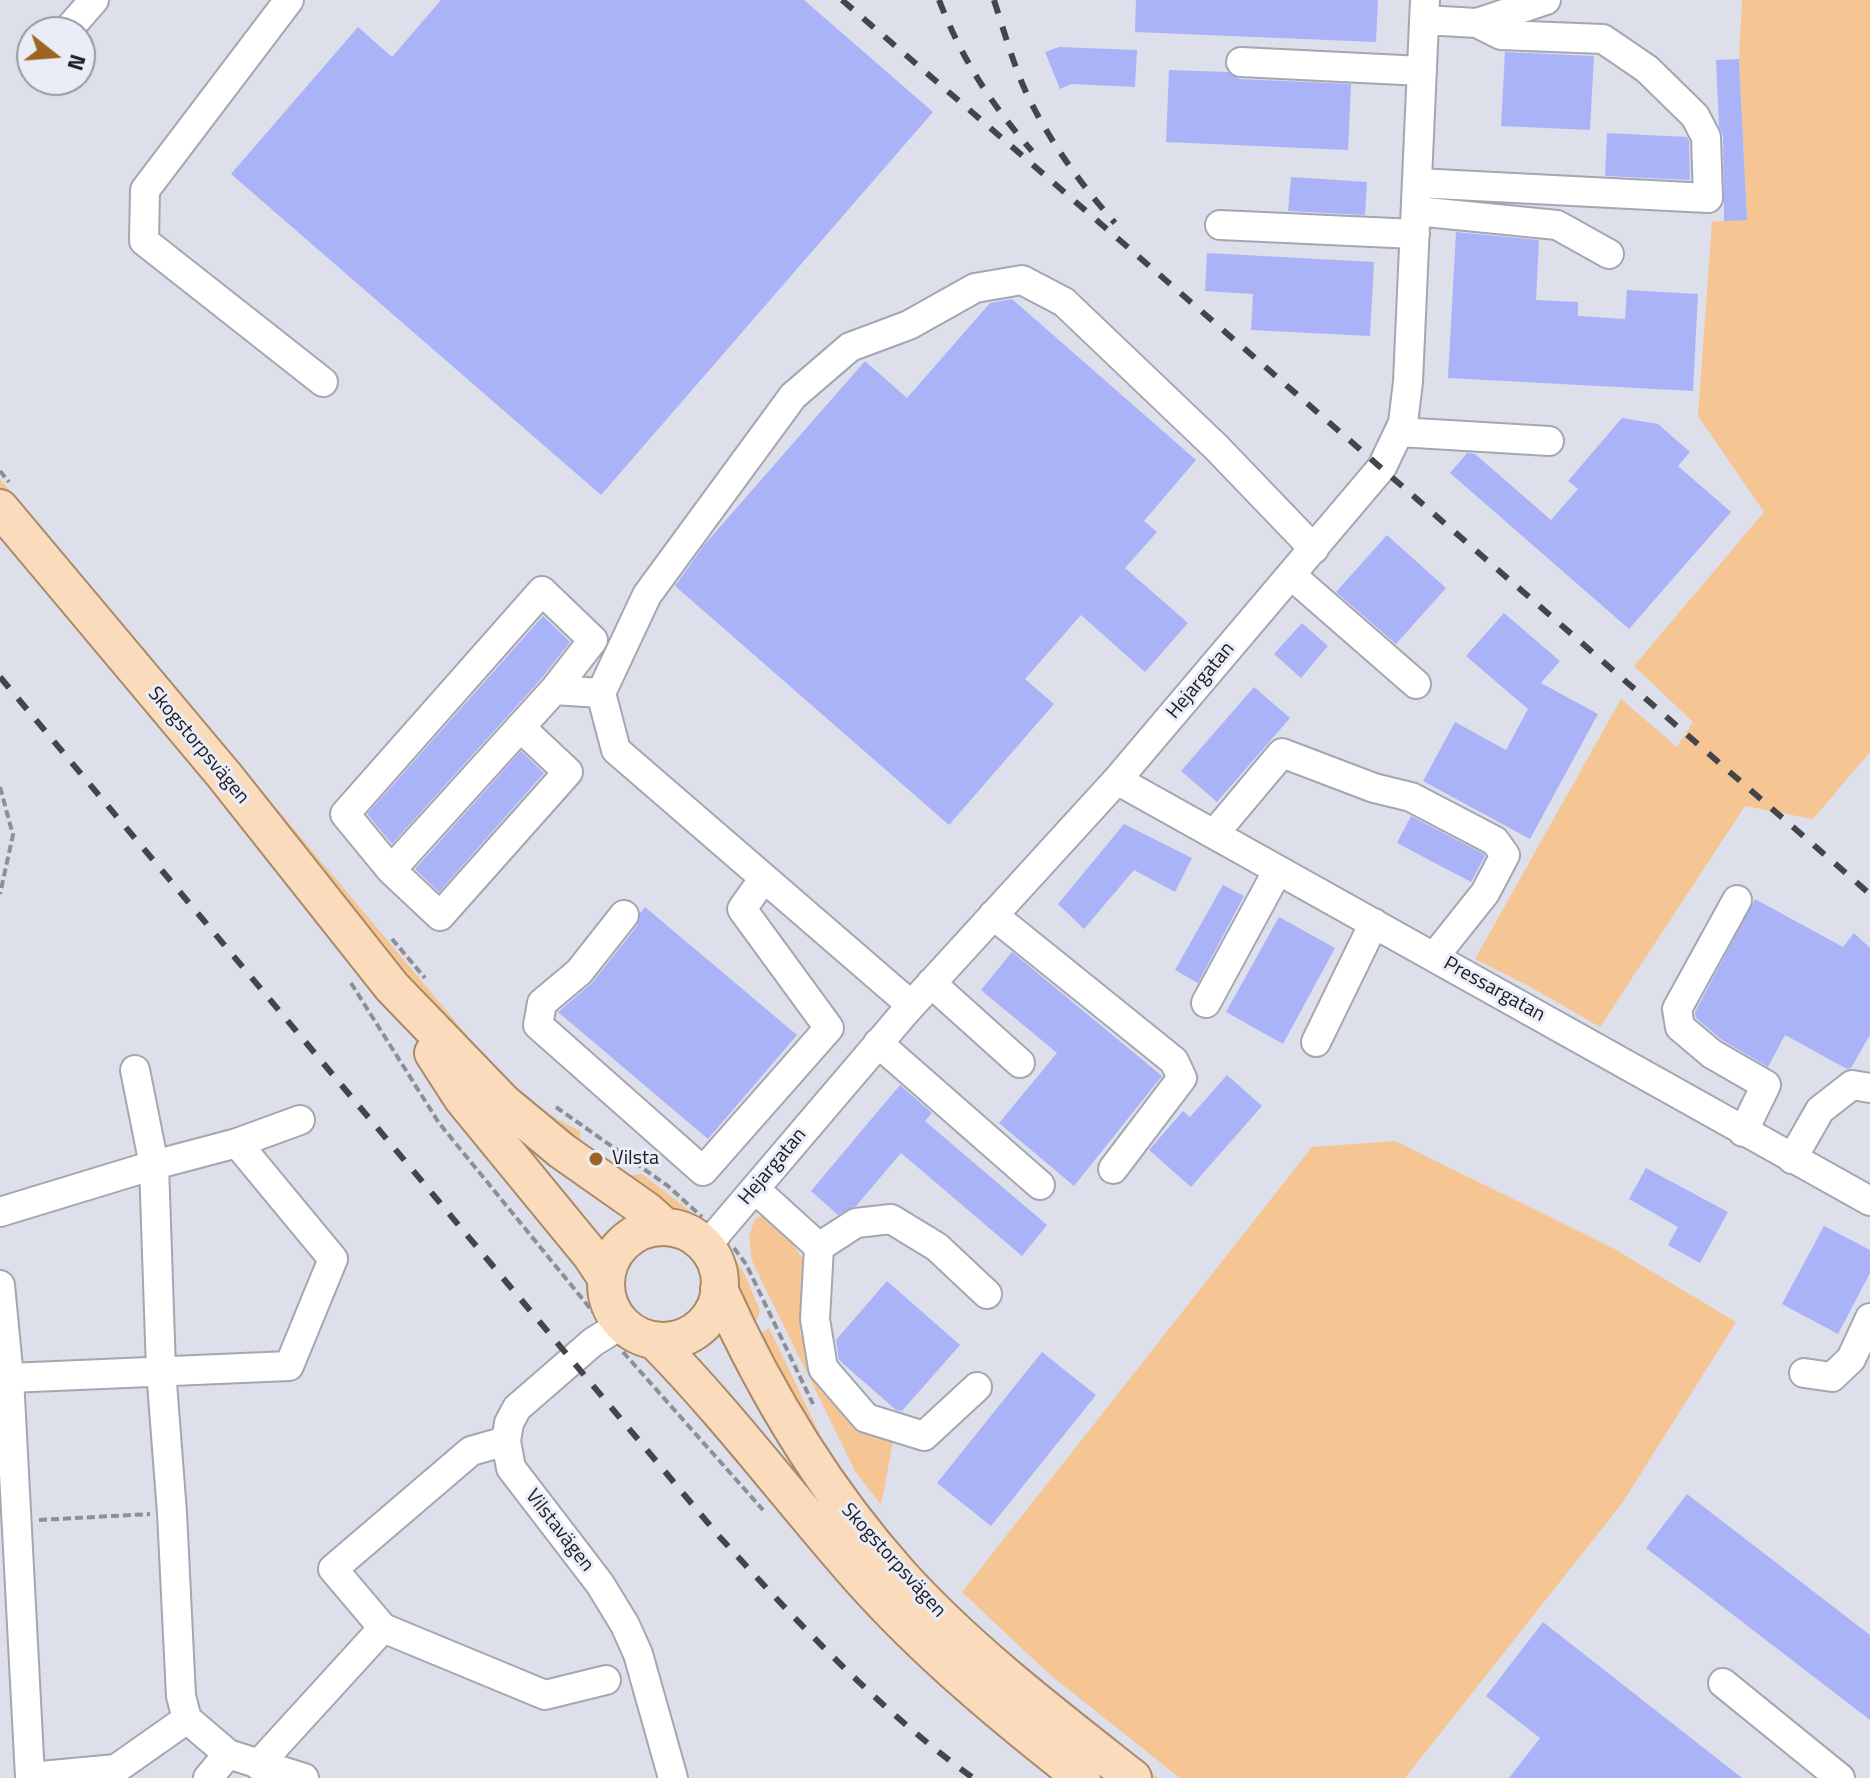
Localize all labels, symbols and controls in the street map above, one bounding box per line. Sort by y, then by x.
north arrow [16,16,96,96]
text: N [59,50,96,75]
street label: Hejargatan [1162,638,1240,724]
street label: Skogstorpsvägen [142,683,254,809]
street label: Pressargatan [1439,952,1549,1028]
street label: Hejargatan [734,1124,812,1210]
place label: Vilsta [612,1147,659,1171]
marker: Vilsta [587,1150,605,1168]
street label: Vilstavägen [520,1485,598,1577]
street label: Skogstorpsvägen [836,1499,950,1623]

